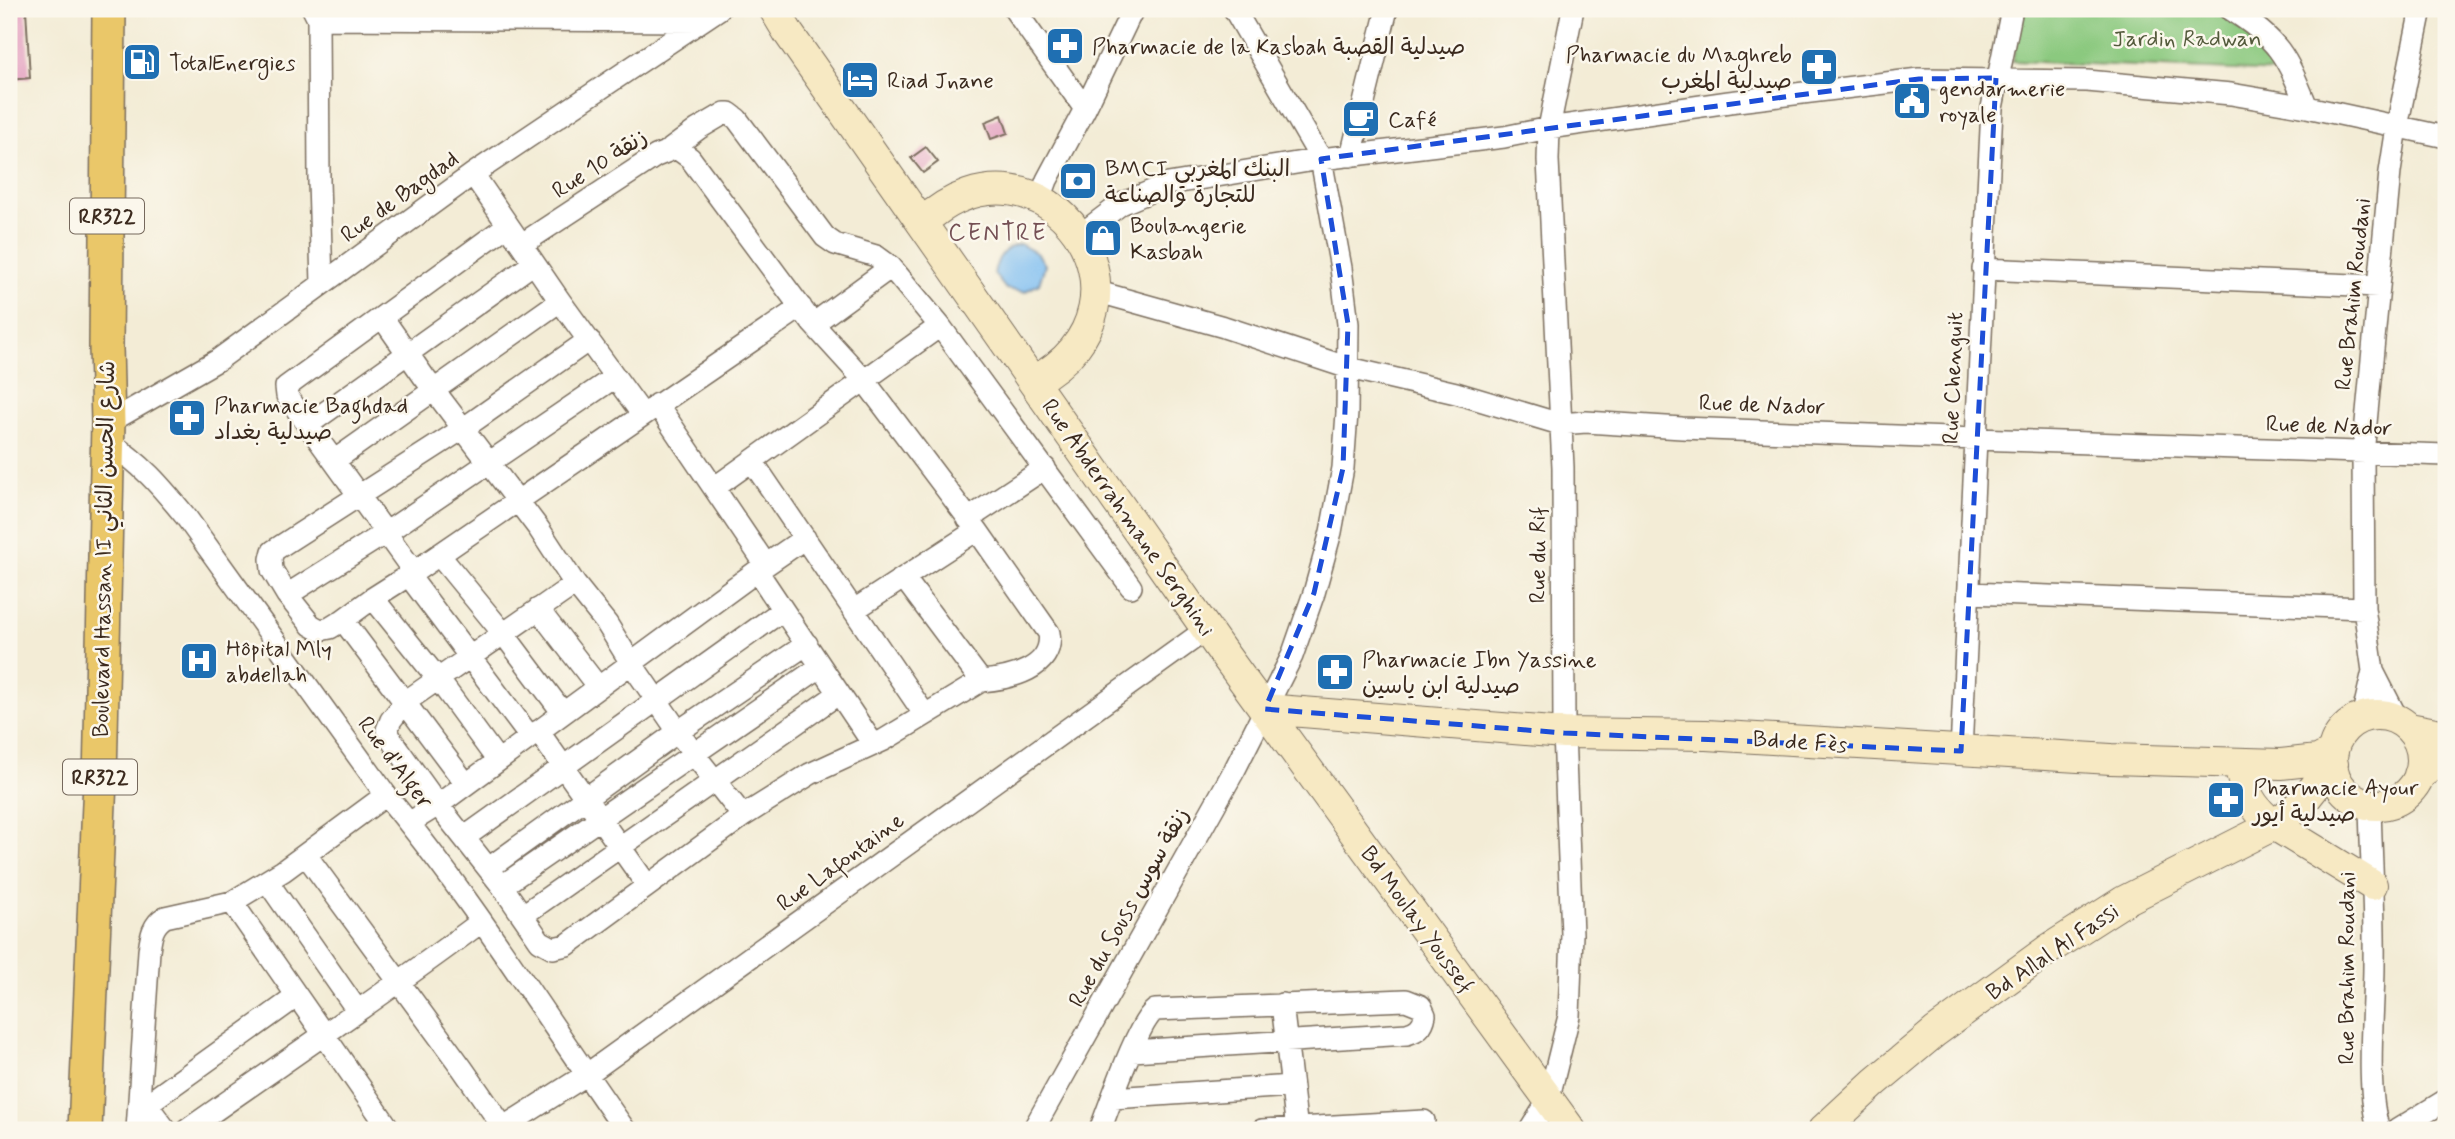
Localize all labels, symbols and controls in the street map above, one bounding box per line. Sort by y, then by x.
pharmacy icon: Pharmacie de la Kasbah صيدلية القصبة [1044,25,1086,67]
park label: Jardin Radwan [2112,25,2262,55]
place label: Pharmacie de la Kasbah صيدلية القصبة [1092,33,1465,63]
fuel station icon: TotalEnergies [121,41,163,83]
place label: Pharmacie du Maghreb صيدلية المغرب [1566,41,1792,97]
pharmacy icon: Pharmacie du Maghreb صيدلية المغرب [1798,46,1840,88]
place label: TotalEnergies [169,49,296,81]
hotel icon: Riad Jnane [839,59,881,101]
place label: Riad Jnane [887,67,994,97]
place label: gendarmerie royale [1939,75,2065,131]
public building icon: gendarmerie royale [1891,80,1933,122]
cafe icon: Café [1340,98,1382,140]
place label: Café [1388,106,1437,136]
street label: Rue 10 زنقة [547,123,653,207]
street label: Rue de Bagdad [335,145,466,252]
place label: BMCI البنك المغربي للتجارة والصناعة [1105,155,1290,211]
bank icon: BMCI البنك المغربي للتجارة والصناعة [1057,160,1099,202]
street label: Rue Brahim Roudani [2329,196,2379,392]
road number: RR322 [70,198,144,234]
place label: Boulangerie Kasbah [1130,212,1247,268]
shop icon: Boulangerie Kasbah [1082,217,1124,259]
district label: CENTRE [948,218,1048,249]
street label: Rue Chenguit [1937,311,1971,445]
street label: Boulevard Hassan II شارع الحسن الثاني [87,360,127,738]
street label: Rue de Nador [1698,389,1826,423]
place label: Pharmacie Baghdad صيدلية بغداد [214,392,408,448]
street label: Rue Abderrahmane Serghini [1034,393,1221,643]
pharmacy icon: Pharmacie Baghdad صيدلية بغداد [166,397,208,439]
street label: Rue de Nador [2265,410,2393,444]
street label: Rue du Rif [1524,506,1554,603]
place label: Hôpital Mly abdellah [226,635,332,691]
hospital icon: Hôpital Mly abdellah [178,640,220,682]
place label: Pharmacie Ibn Yassine صيدلية ابن ياسين [1362,646,1597,702]
pharmacy icon: Pharmacie Ibn Yassine صيدلية ابن ياسين [1314,651,1356,693]
street label: Rue d'Alger [348,711,439,817]
street label: Bd de Fès [1752,725,1848,761]
road number: RR322 [63,760,137,794]
place label: Pharmacie Ayour صيدلية أيور [2251,774,2419,830]
pharmacy icon: Pharmacie Ayour صيدلية أيور [2205,779,2247,821]
street label: Rue du Souss زنقة سوس [1062,803,1197,1013]
street label: Rue Lafontaine [771,806,912,920]
street label: Bd Moulay Youssef [1353,840,1480,1000]
street label: Rue Brahim Roudani [2333,871,2363,1065]
street label: Bd Allal Al Fassi [1981,897,2125,1008]

